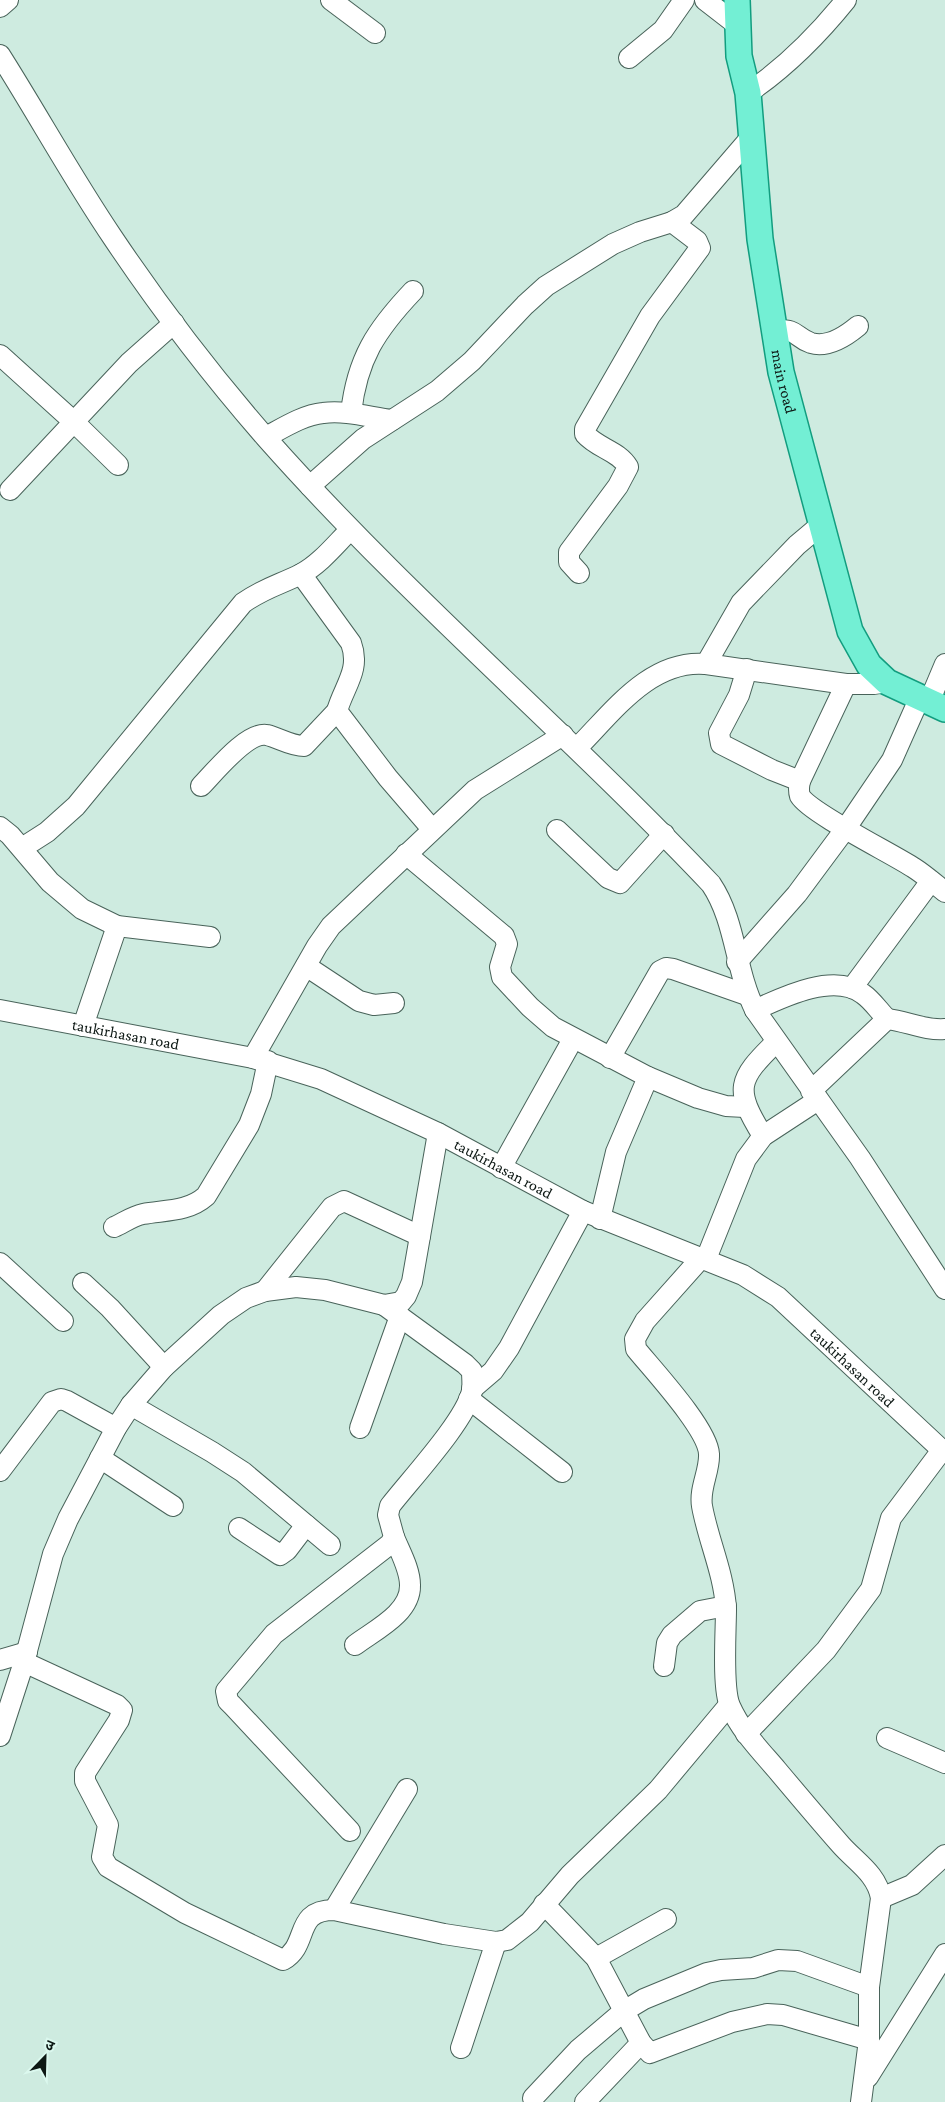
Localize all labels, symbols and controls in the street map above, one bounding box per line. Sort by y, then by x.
street label: main road [769,348,800,416]
street label: taukirhasan road [71,1016,181,1053]
street label: taukirhasan road [451,1135,556,1202]
street label: taukirhasan road [807,1324,898,1411]
north arrow [20,2032,70,2082]
text: उ [43,2036,58,2054]

